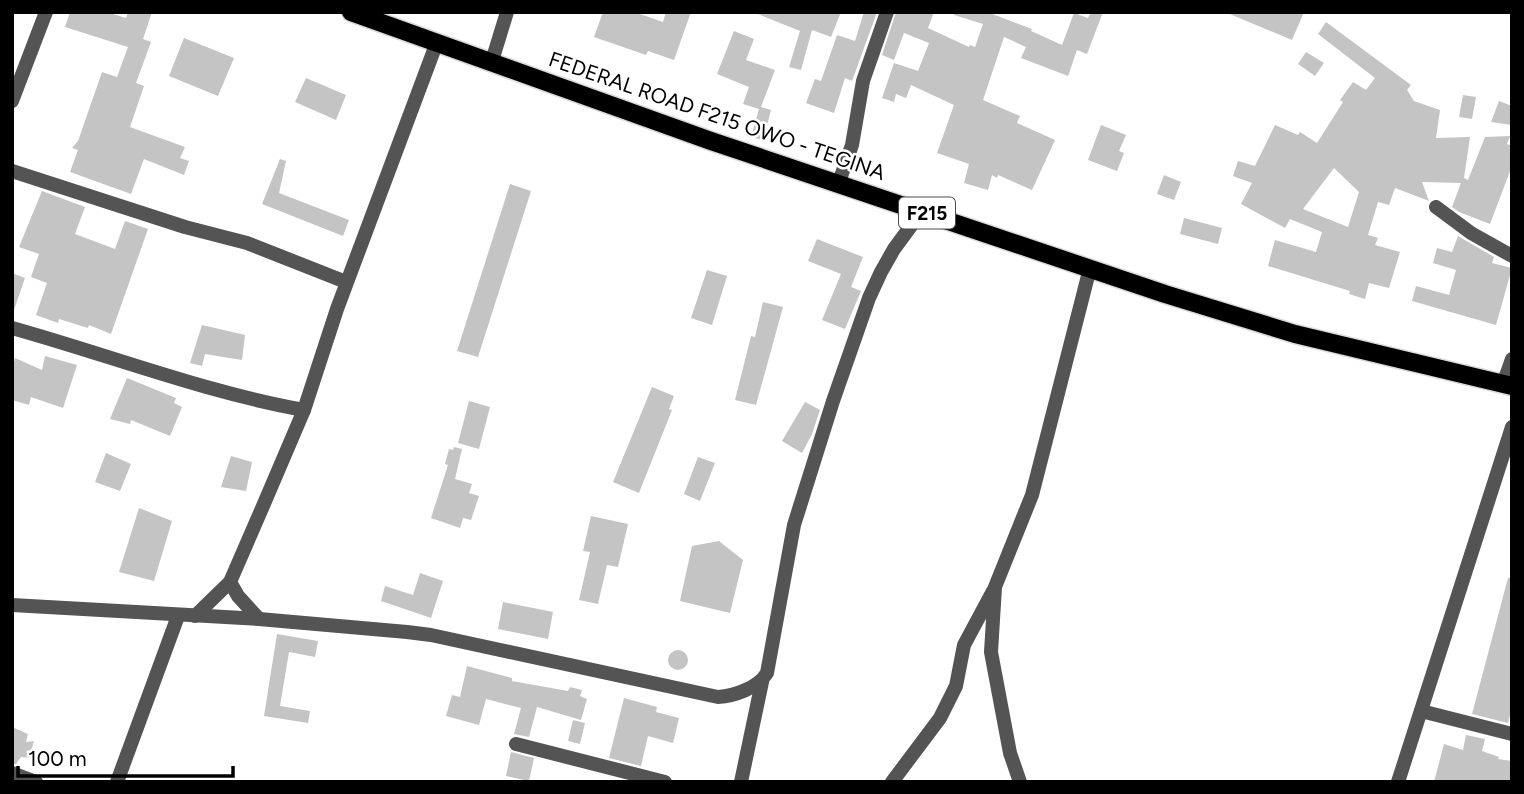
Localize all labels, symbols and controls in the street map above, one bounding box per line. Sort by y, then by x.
street label: FEDERAL ROAD F215 OWO - TEGINA [546,46,889,185]
road number: F215 [899,197,955,228]
scale bar [18,734,233,778]
text: 100 m [28,746,87,771]

